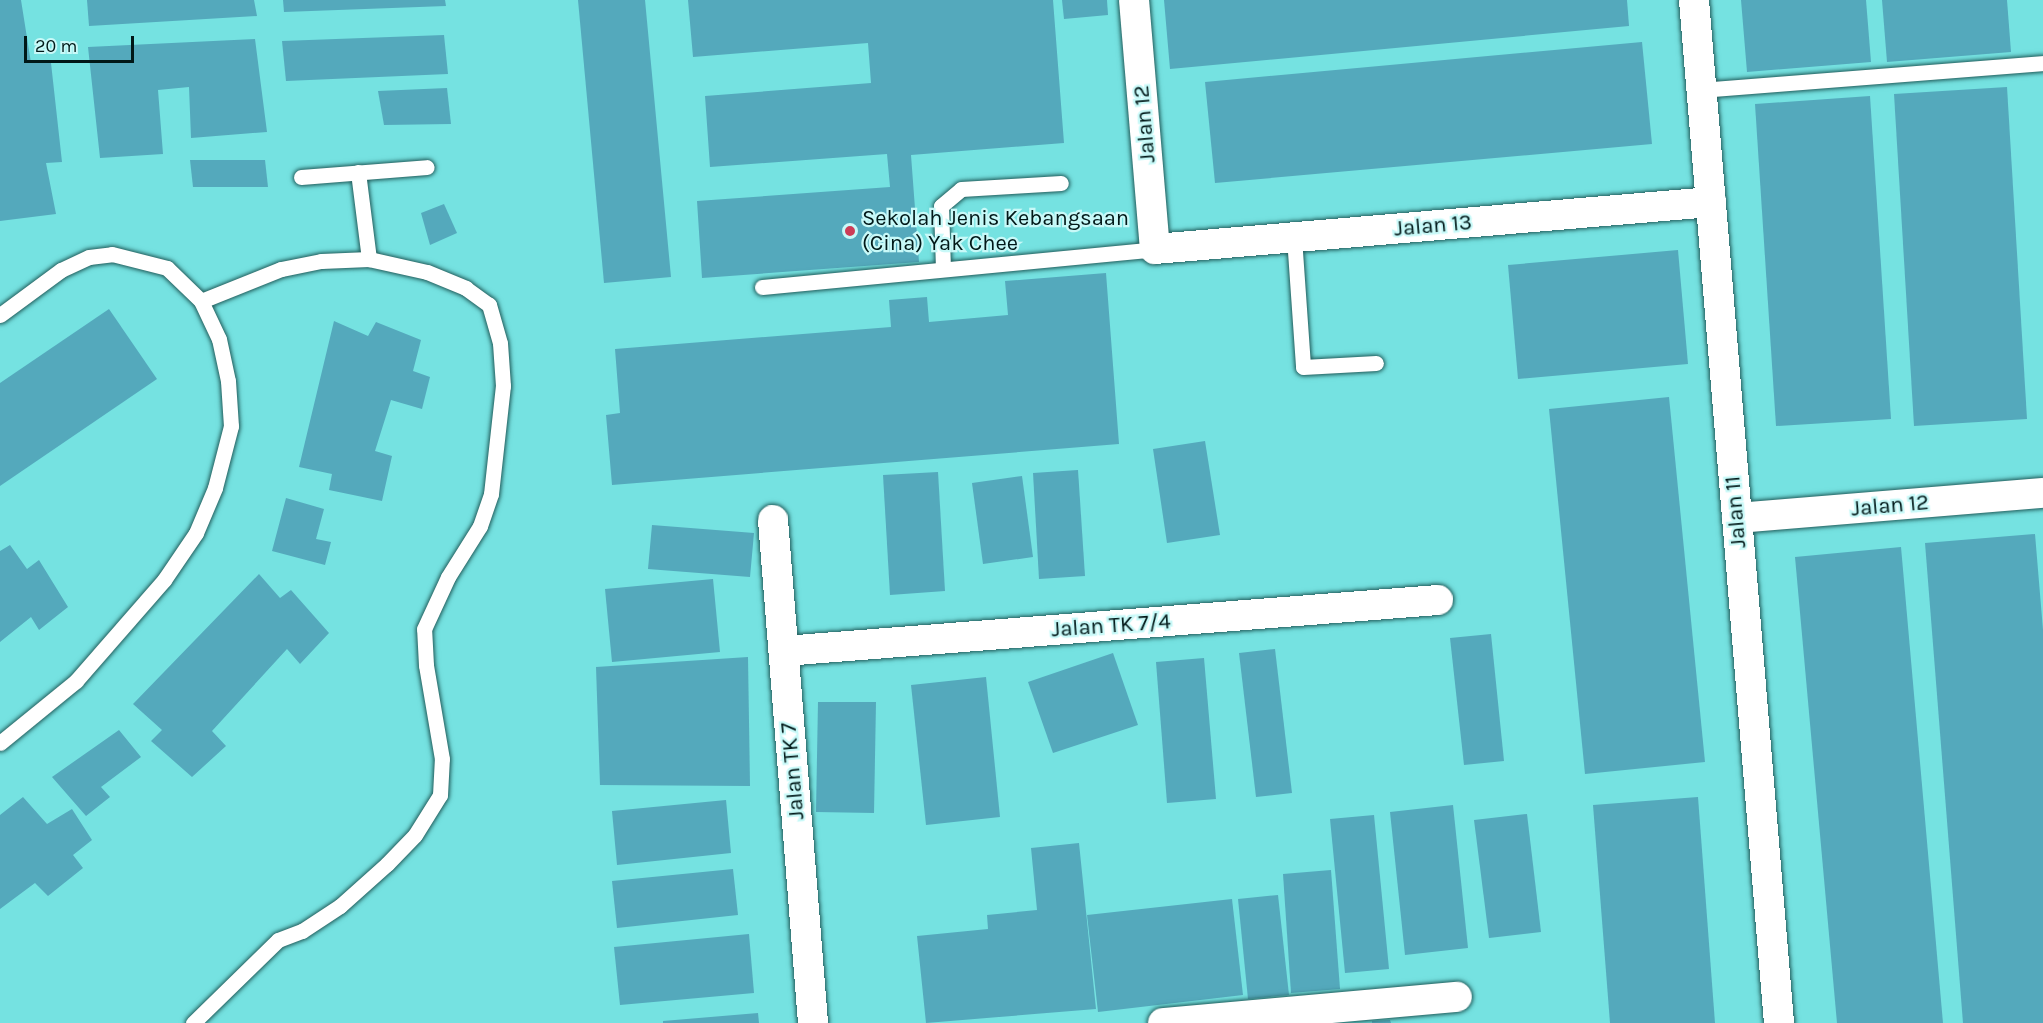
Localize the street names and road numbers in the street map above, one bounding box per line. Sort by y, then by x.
street label: Jalan 12 [1128,84,1162,164]
street label: Jalan 13 [1393,209,1473,243]
street label: Jalan 11 [1720,475,1752,549]
street label: Jalan 12 [1850,489,1930,523]
street label: Jalan TK 7/4 [1050,609,1172,643]
street label: Jalan TK 7 [776,721,810,821]

